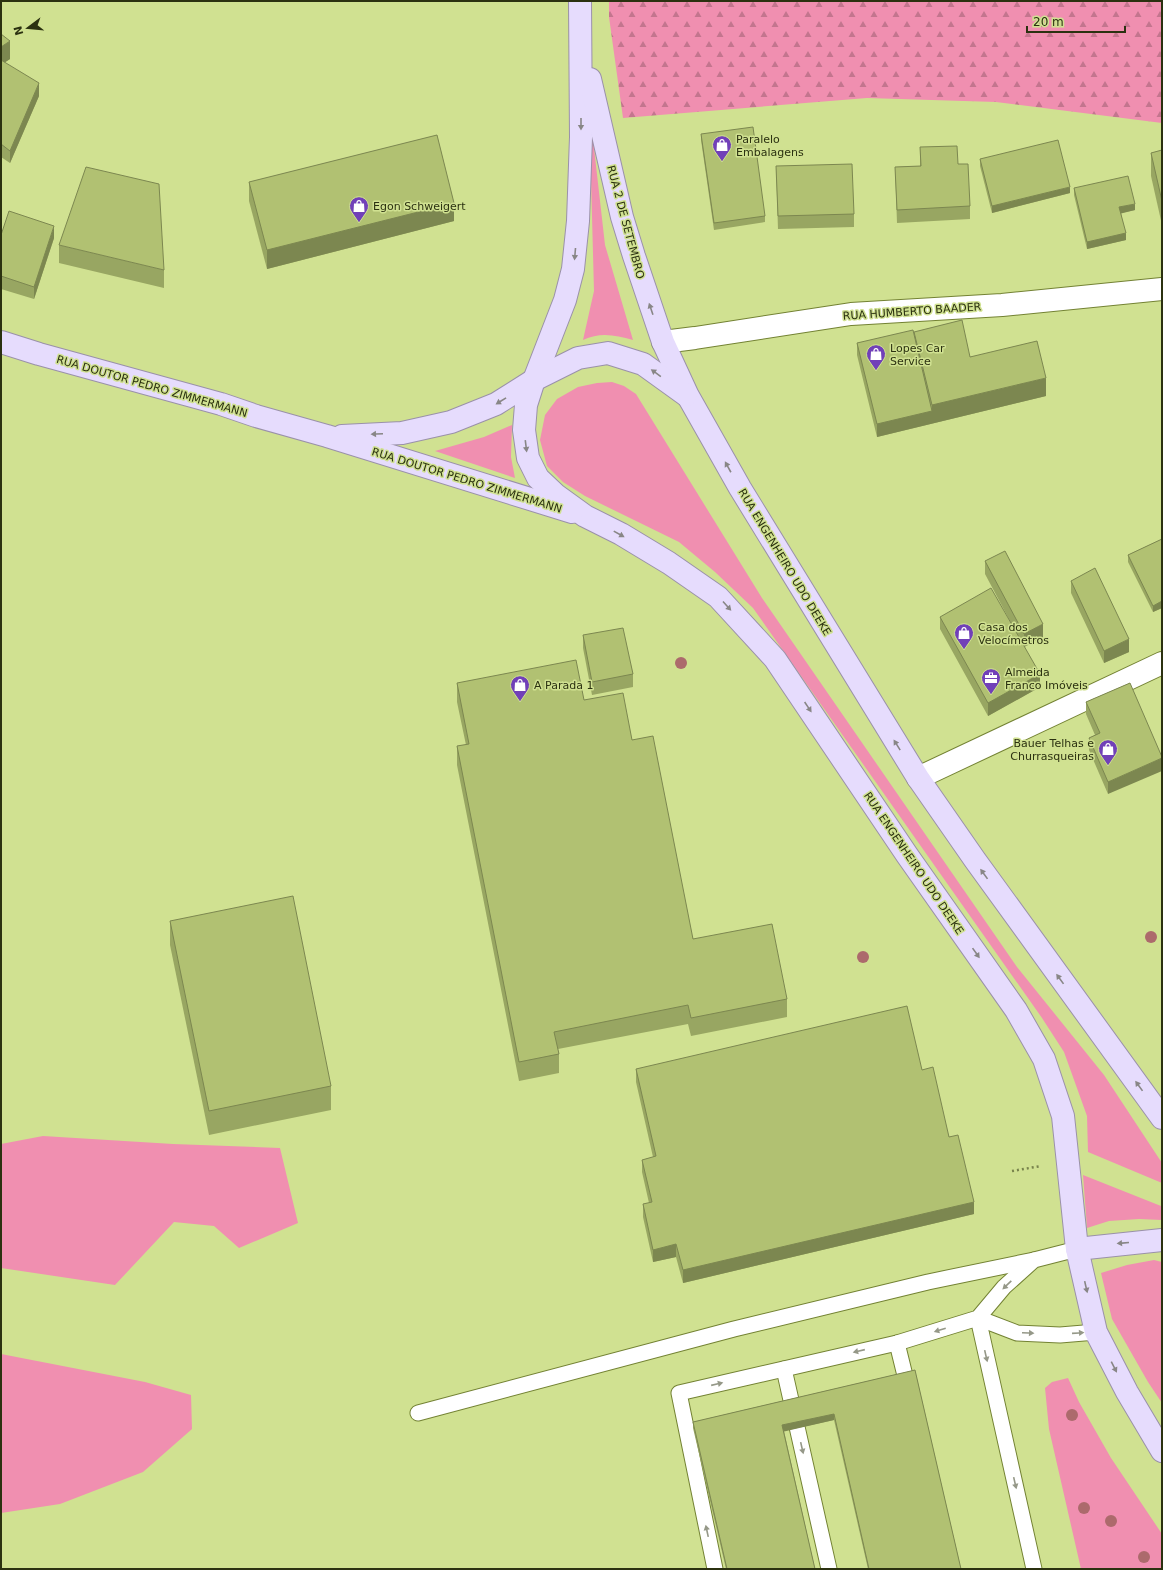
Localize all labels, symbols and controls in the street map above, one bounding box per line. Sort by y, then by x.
north arrow [8,8,48,48]
scale bar [1027,8,1125,34]
text: 20 m [1033,15,1064,29]
text: N [11,24,26,37]
one-way arrow [578,118,584,131]
place label: Paralelo Embalagens [736,133,804,159]
shop icon: Paralelo Embalagens [711,134,733,162]
street label: RUA 2 DE SETEMBRO [604,164,647,281]
shop icon: Egon Schweigert [348,195,370,223]
place label: Egon Schweigert [373,200,466,213]
one-way arrow [571,248,578,260]
street label: RUA HUMBERTO BAADER [842,300,982,323]
one-way arrow [648,303,654,315]
place label: Lopes Car Service [890,342,945,368]
shop icon: Lopes Car Service [865,343,887,371]
street label: RUA DOUTOR PEDRO ZIMMERMANN [55,353,249,420]
one-way arrow [651,369,662,378]
one-way arrow [495,397,507,404]
one-way arrow [371,430,383,437]
one-way arrow [523,439,529,452]
street label: RUA DOUTOR PEDRO ZIMMERMANN [370,445,563,516]
one-way arrow [725,461,732,473]
street label: RUA ENGENHEIRO UDO DEEKE [735,486,834,638]
one-way arrow [614,530,625,537]
one-way arrow [722,601,732,611]
place label: Casa dos Velocímetros [978,621,1049,647]
shop icon: Casa dos Velocímetros [953,622,975,650]
place label: Almeida Franco Imóveis [1005,666,1088,692]
office icon: Almeida Franco Imóveis [980,667,1002,695]
shop icon: A Parada 1 [509,674,531,702]
place label: A Parada 1 [534,679,593,692]
one-way arrow [804,702,812,712]
place label: Bauer Telhas e Churrasqueiras [1010,737,1094,763]
shop icon: Bauer Telhas e Churrasqueiras [1097,738,1119,766]
one-way arrow [894,739,901,751]
street label: RUA ENGENHEIRO UDO DEEKE [861,790,966,937]
one-way arrow [980,868,988,879]
one-way arrow [972,948,980,959]
one-way arrow [1056,973,1065,984]
one-way arrow [1135,1081,1143,1092]
one-way arrow [1117,1240,1129,1246]
one-way arrow [1002,1280,1013,1289]
one-way arrow [1083,1281,1089,1293]
one-way arrow [934,1327,946,1333]
one-way arrow [1022,1330,1034,1337]
one-way arrow [1072,1330,1084,1337]
one-way arrow [853,1349,866,1355]
one-way arrow [984,1350,990,1362]
one-way arrow [1111,1361,1117,1373]
one-way arrow [711,1381,723,1387]
one-way arrow [799,1441,805,1454]
one-way arrow [1012,1477,1018,1489]
one-way arrow [704,1525,710,1537]

